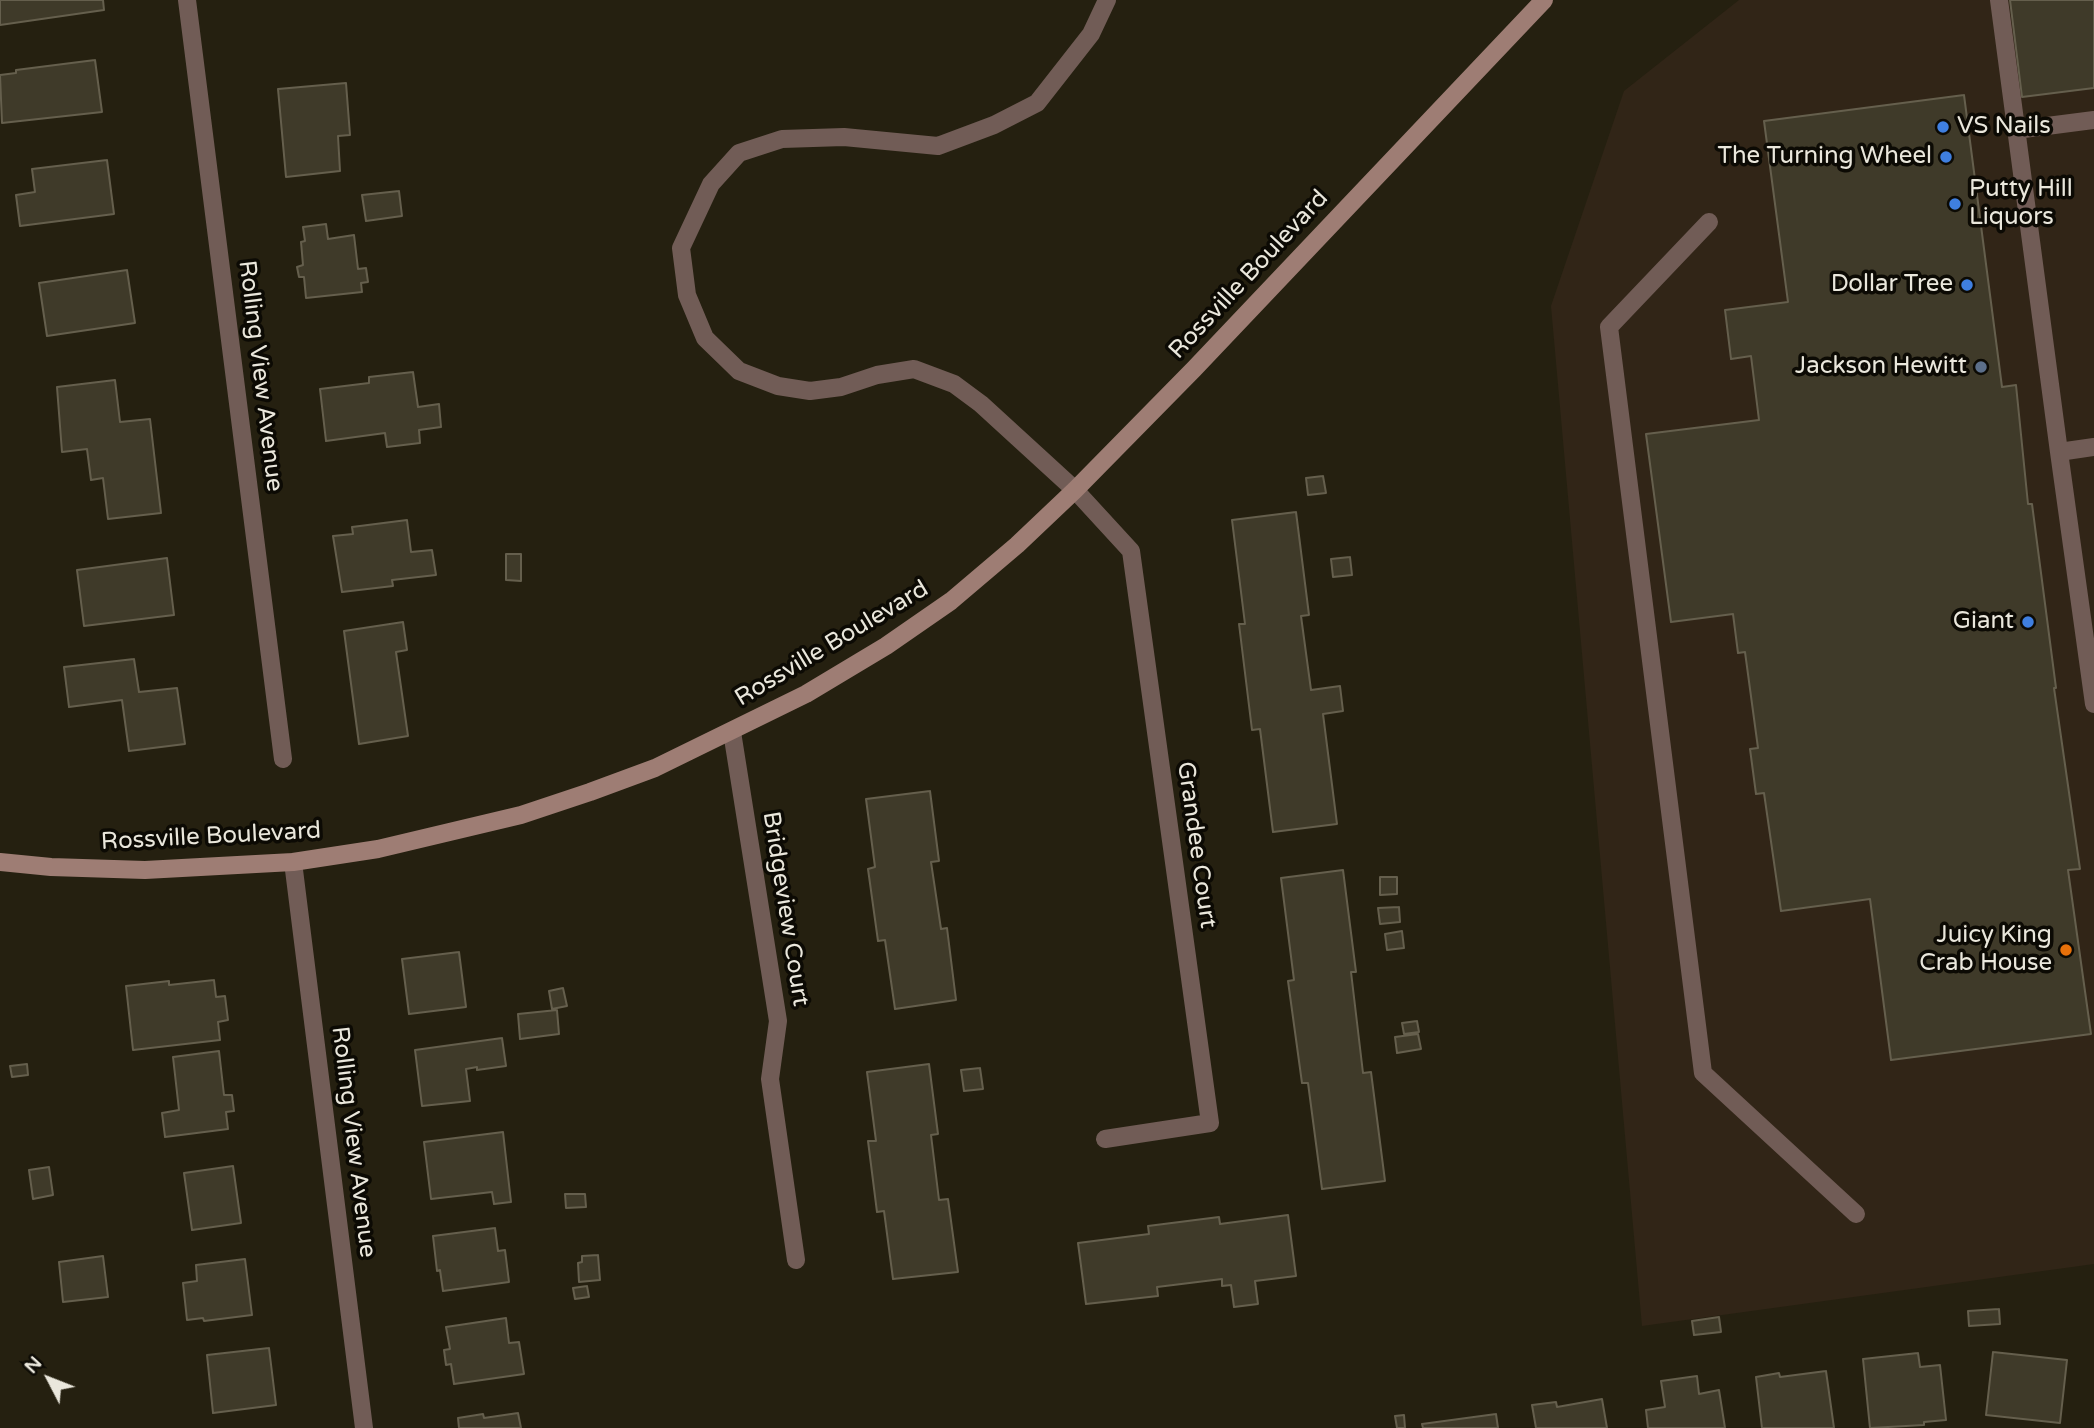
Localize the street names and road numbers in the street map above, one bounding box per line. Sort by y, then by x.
street label: Rossville Boulevard [1163,185,1335,365]
street label: Rolling View Avenue [232,259,288,493]
street label: Rossville Boulevard [730,575,934,713]
street label: Grandee Court [1170,760,1222,930]
street label: Bridgeview Court [755,810,815,1008]
street label: Rossville Boulevard [100,817,322,857]
street label: Rolling View Avenue [325,1025,381,1259]

